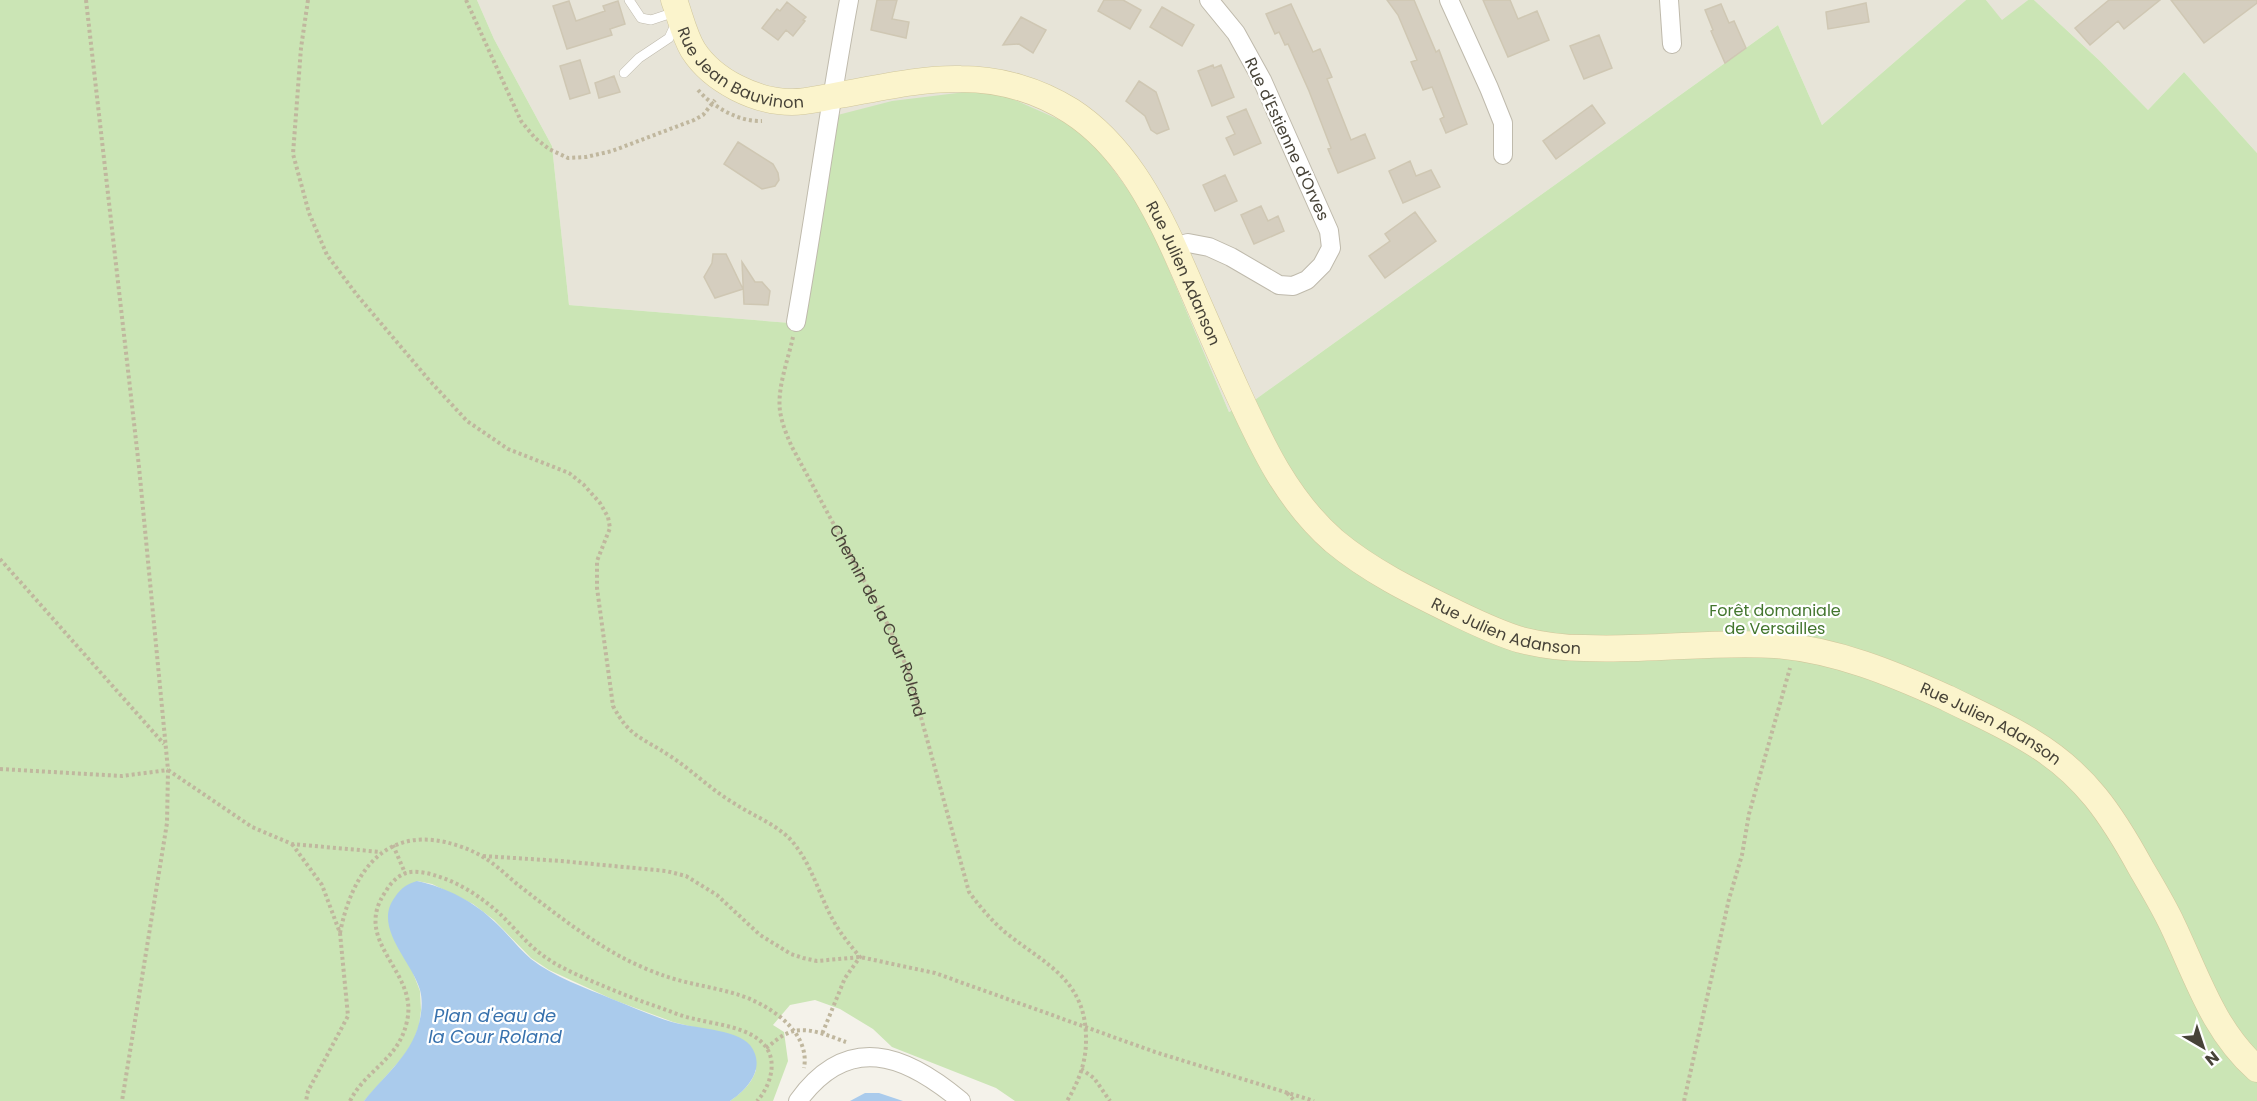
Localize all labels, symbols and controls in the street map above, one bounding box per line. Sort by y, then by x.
street label: Rue Jean Bauvinon [672,23,805,114]
street label: Rue d'Estienne d'Orves [1239,54,1335,224]
street label: Rue Julien Adanson [1141,196,1227,349]
street label: Chemin de la Cour Roland [824,520,932,719]
street label: Rue Julien Adanson [1428,591,1581,660]
park label: Forêt domaniale de Versailles [1709,599,1841,640]
street label: Rue Julien Adanson [1917,676,2066,770]
water label: Plan d'eau de la Cour Roland [428,1003,563,1049]
north arrow [2173,1017,2233,1077]
text: N [2200,1046,2224,1071]

